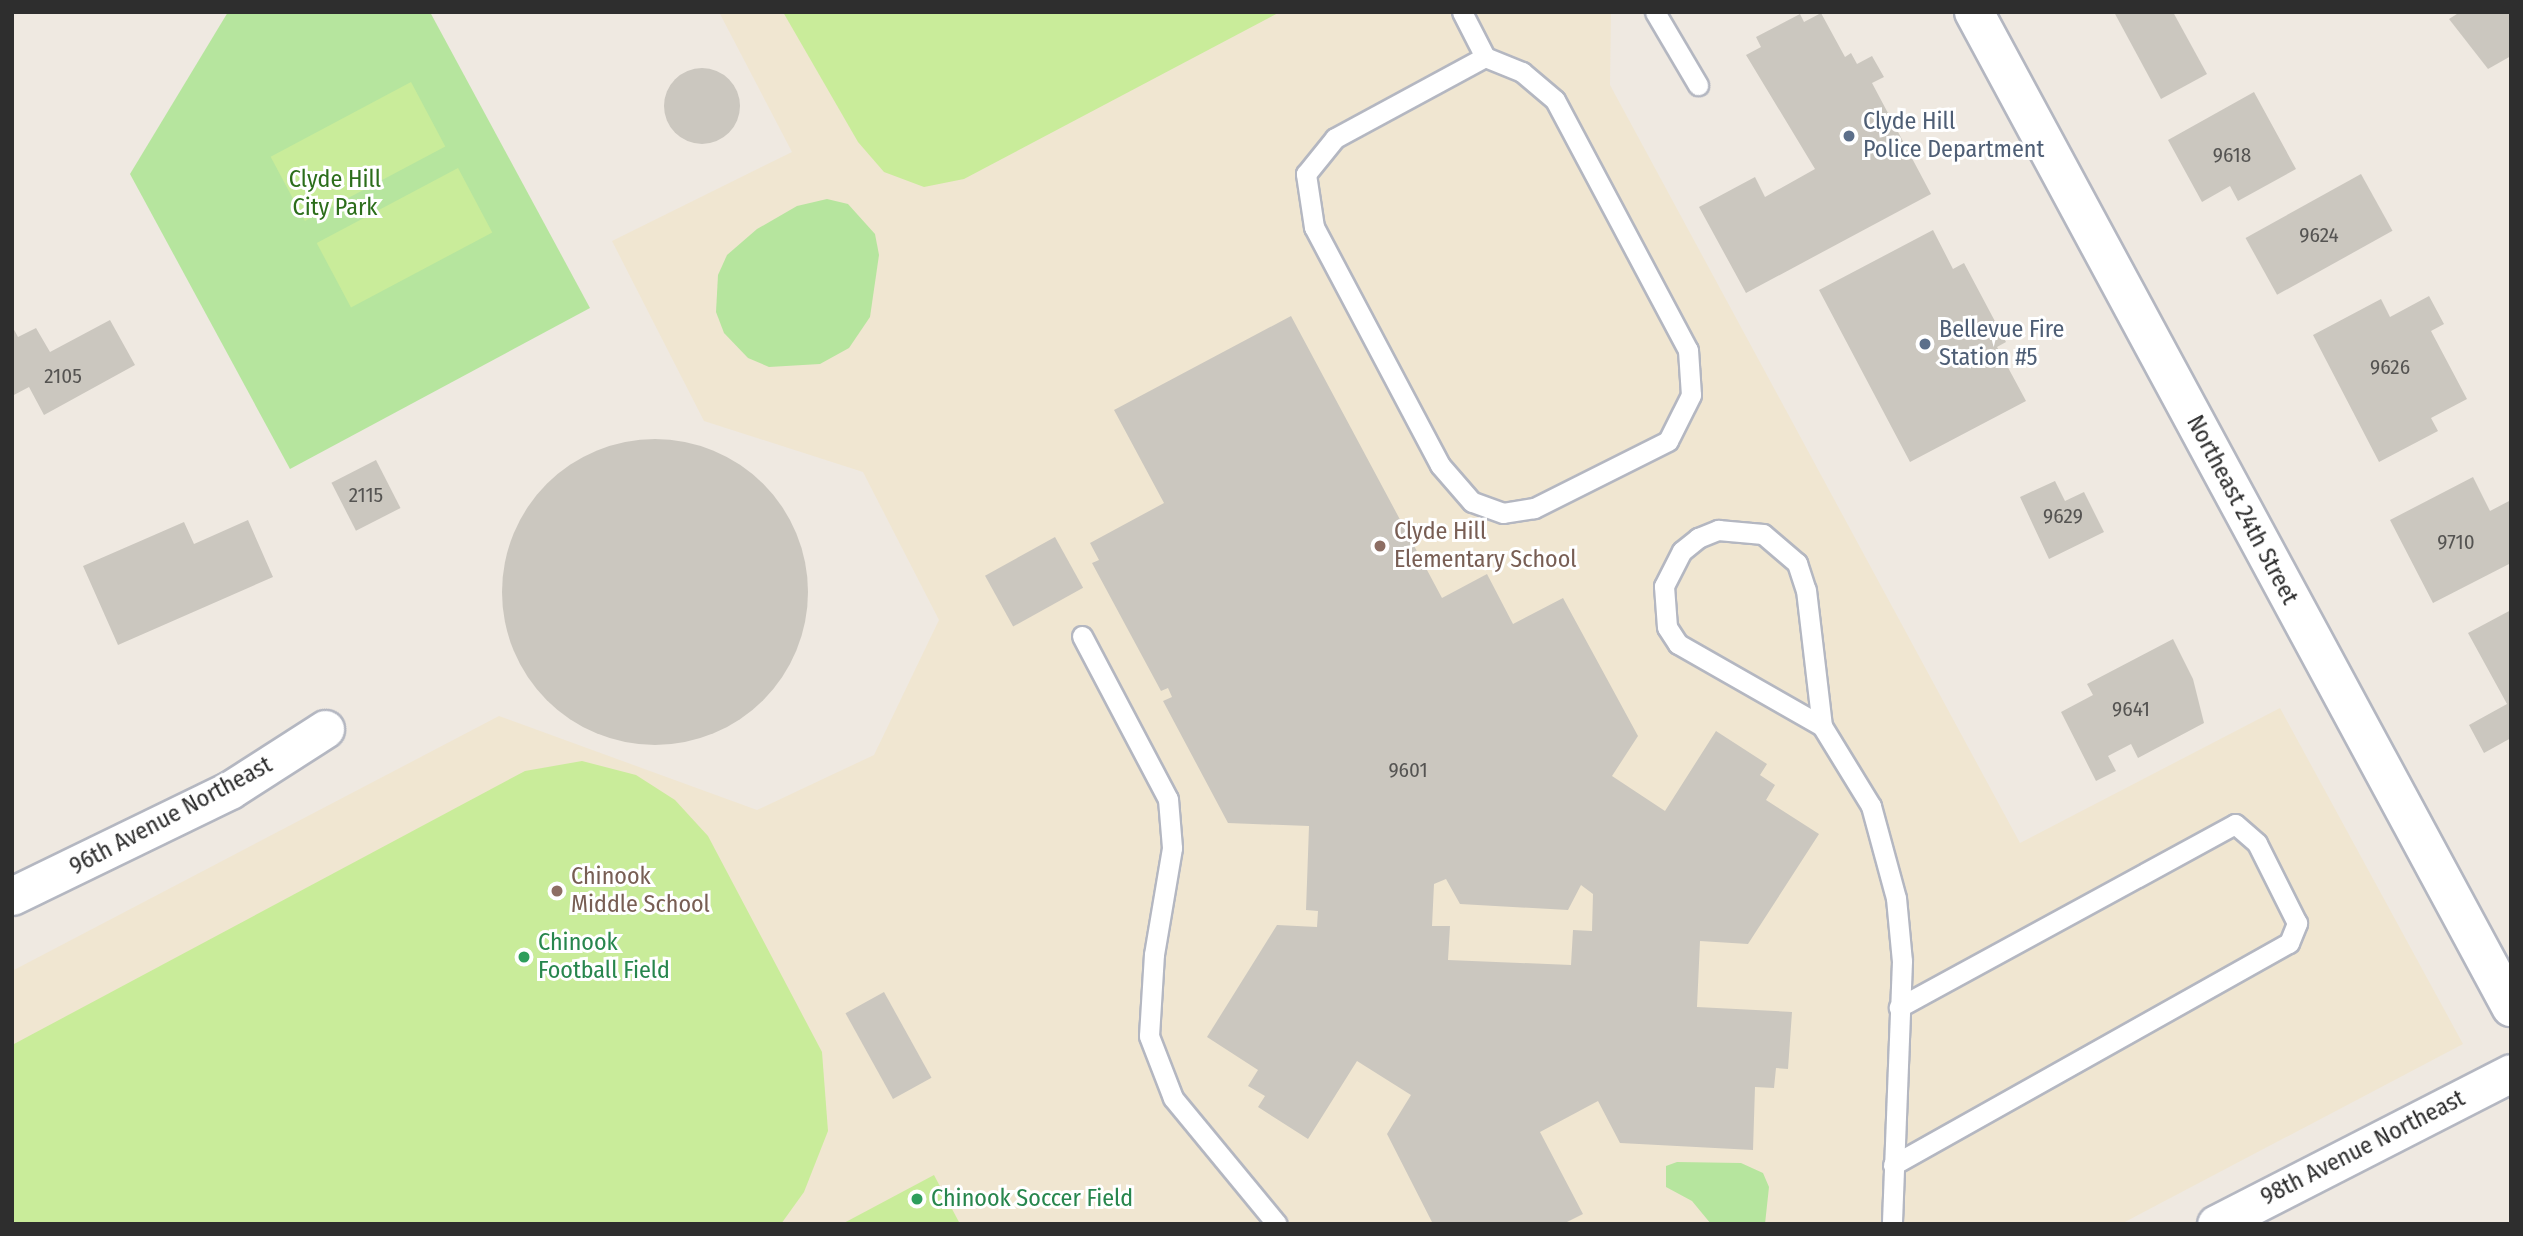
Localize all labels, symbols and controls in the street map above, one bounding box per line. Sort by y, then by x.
place label: Clyde Hill Police Department [1863,108,2044,164]
marker: Clyde Hill Police Department [1841,128,1857,144]
house number: 9618 [2213,142,2251,168]
park label: Clyde Hill City Park [289,166,381,222]
house number: 9624 [2299,222,2339,248]
place label: Bellevue Fire Station #5 [1939,316,2064,372]
marker: Bellevue Fire Station #5 [1917,336,1933,352]
house number: 9626 [2370,354,2410,380]
house number: 2105 [44,363,82,389]
street label: Northeast 24th Street [2180,411,2304,609]
house number: 2115 [349,482,383,508]
house number: 9629 [2043,503,2083,529]
place label: Clyde Hill Elementary School [1394,518,1577,574]
house number: 9710 [2437,529,2475,555]
marker: Clyde Hill Elementary School [1372,538,1388,554]
house number: 9641 [2112,696,2150,722]
street label: 96th Avenue Northeast [65,751,277,881]
house number: 9601 [1388,757,1428,783]
place label: Chinook Middle School [571,863,710,919]
marker: Chinook Middle School [549,883,565,899]
place label: Chinook Football Field [538,929,670,985]
marker: Chinook Football Field [516,949,532,965]
street label: 98th Avenue Northeast [2256,1084,2470,1212]
place label: Chinook Soccer Field [931,1185,1133,1213]
marker: Chinook Soccer Field [909,1191,925,1207]

